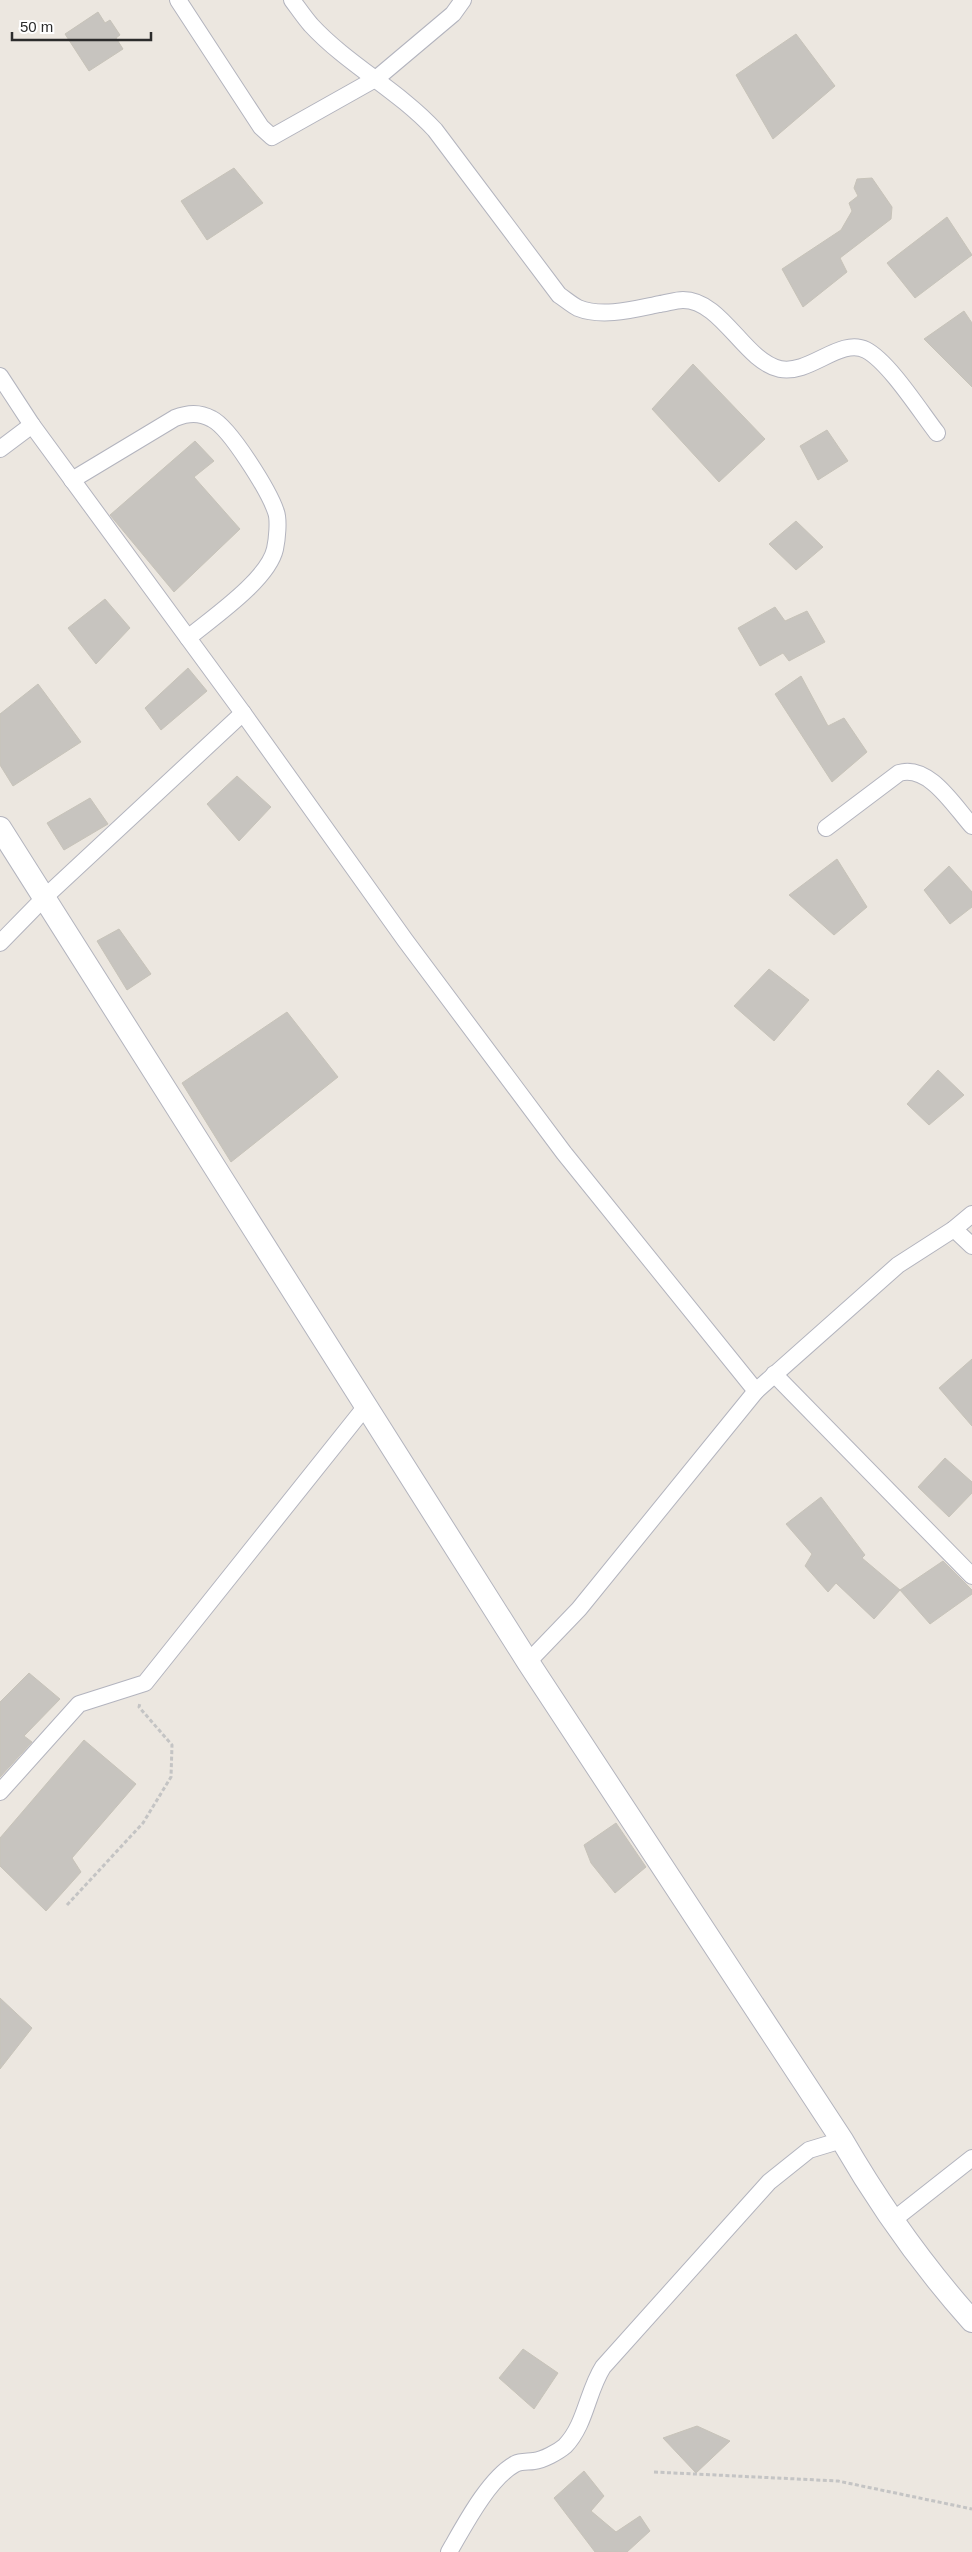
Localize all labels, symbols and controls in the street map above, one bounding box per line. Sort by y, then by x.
scale bar [12,10,151,42]
text: 50 m [20,18,53,35]

